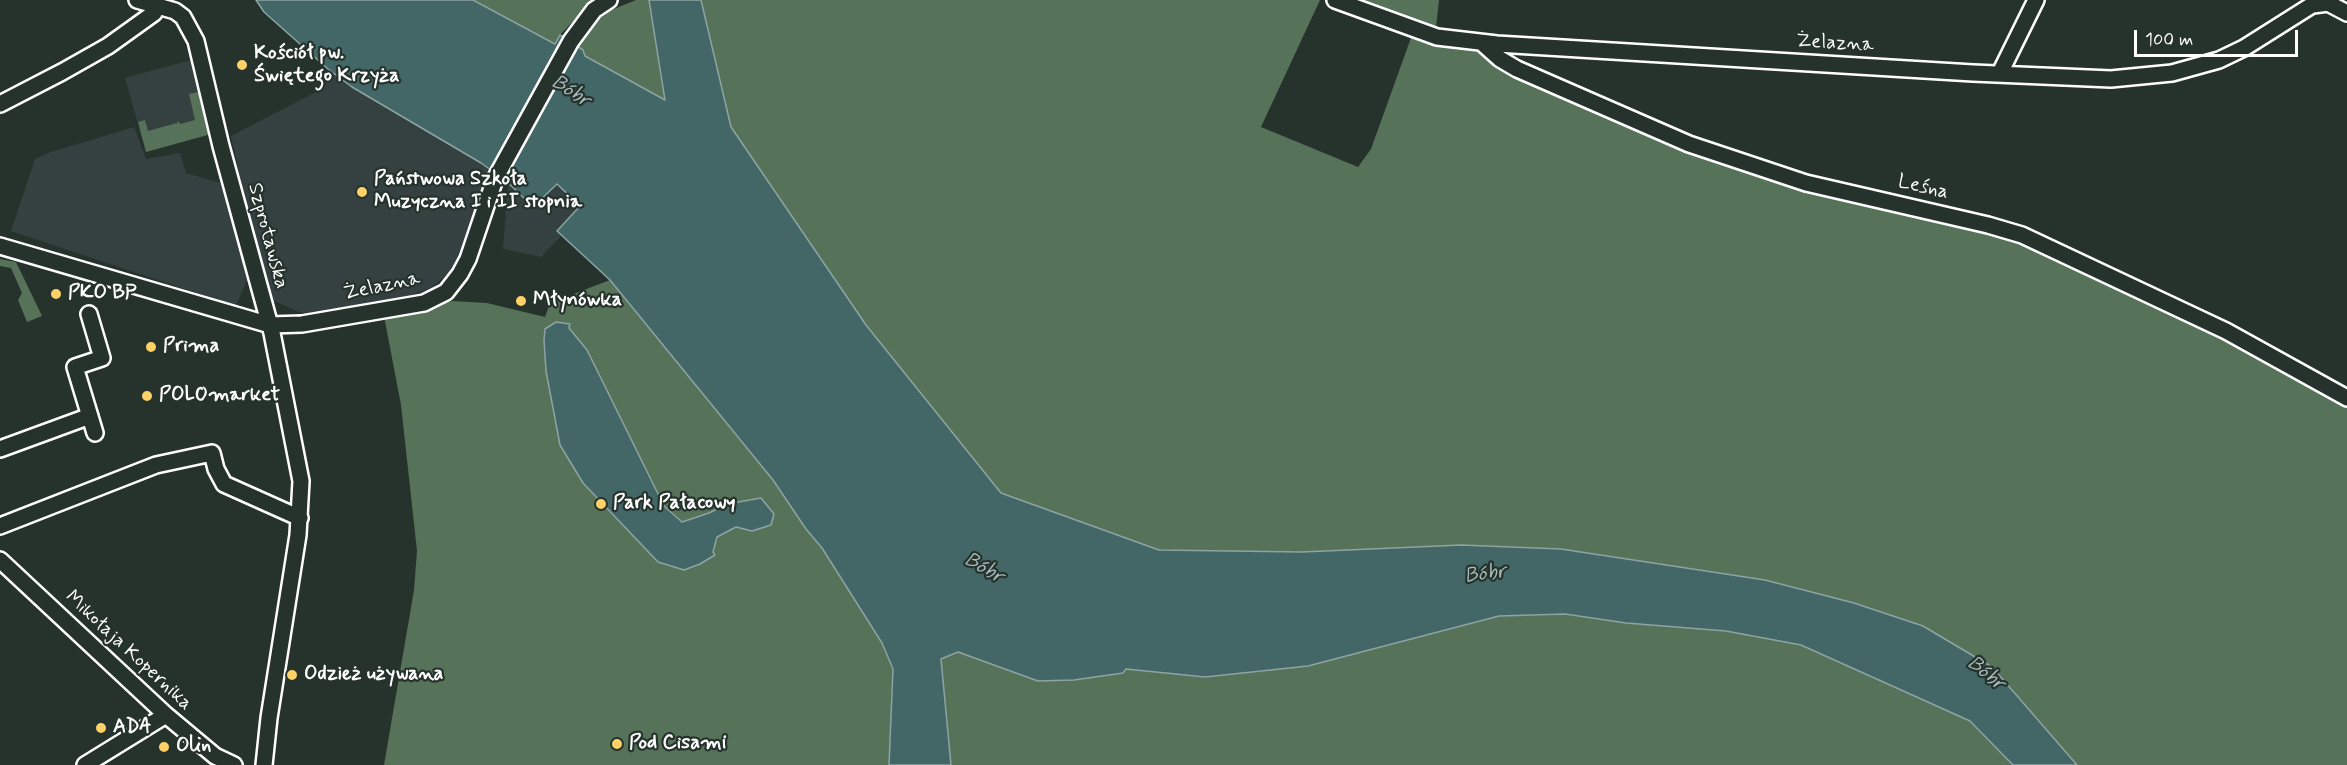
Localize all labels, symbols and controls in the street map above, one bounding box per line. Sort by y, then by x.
scale bar [2137,18,2300,56]
text: 100 m [2145,28,2193,52]
street label: Żelazna [1796,30,1874,58]
place label: Kościół pw. Świętego Krzyża [254,42,399,89]
marker: Kościół pw. Świętego Krzyża [235,58,249,72]
water label: Bóbr [546,70,594,114]
place label: Państwowa Szkoła Muzyczna I i II stopnia [374,168,582,215]
street label: Leśna [1895,171,1951,205]
street label: Szprotawska [241,181,293,291]
marker: Państwowa Szkoła Muzyczna I i II stopnia [355,185,369,199]
street label: Żelazna [342,267,422,307]
place label: PKO BP [68,282,136,306]
marker: PKO BP [49,287,63,301]
place label: Młynówka [533,289,622,313]
marker: Młynówka [514,294,528,308]
place label: Prima [163,335,219,359]
marker: Prima [144,340,158,354]
place label: POLOmarket [159,384,280,408]
marker: POLOmarket [140,389,154,403]
place label: Park Pałacowy [613,492,735,516]
marker: Park Pałacowy [594,497,608,511]
water label: Bóbr [959,548,1007,590]
water label: Bóbr [1463,560,1507,590]
street label: Mikołaja Kopernika [59,586,197,716]
water label: Bóbr [1961,651,2009,697]
place label: Odzież używana [304,663,443,687]
marker: Odzież używana [285,668,299,682]
place label: ADA [113,716,151,740]
marker: ADA [94,721,108,735]
place label: Pod Cisami [629,732,726,756]
place label: Olin [176,735,211,759]
marker: Pod Cisami [610,737,624,751]
marker: Olin [157,740,171,754]

